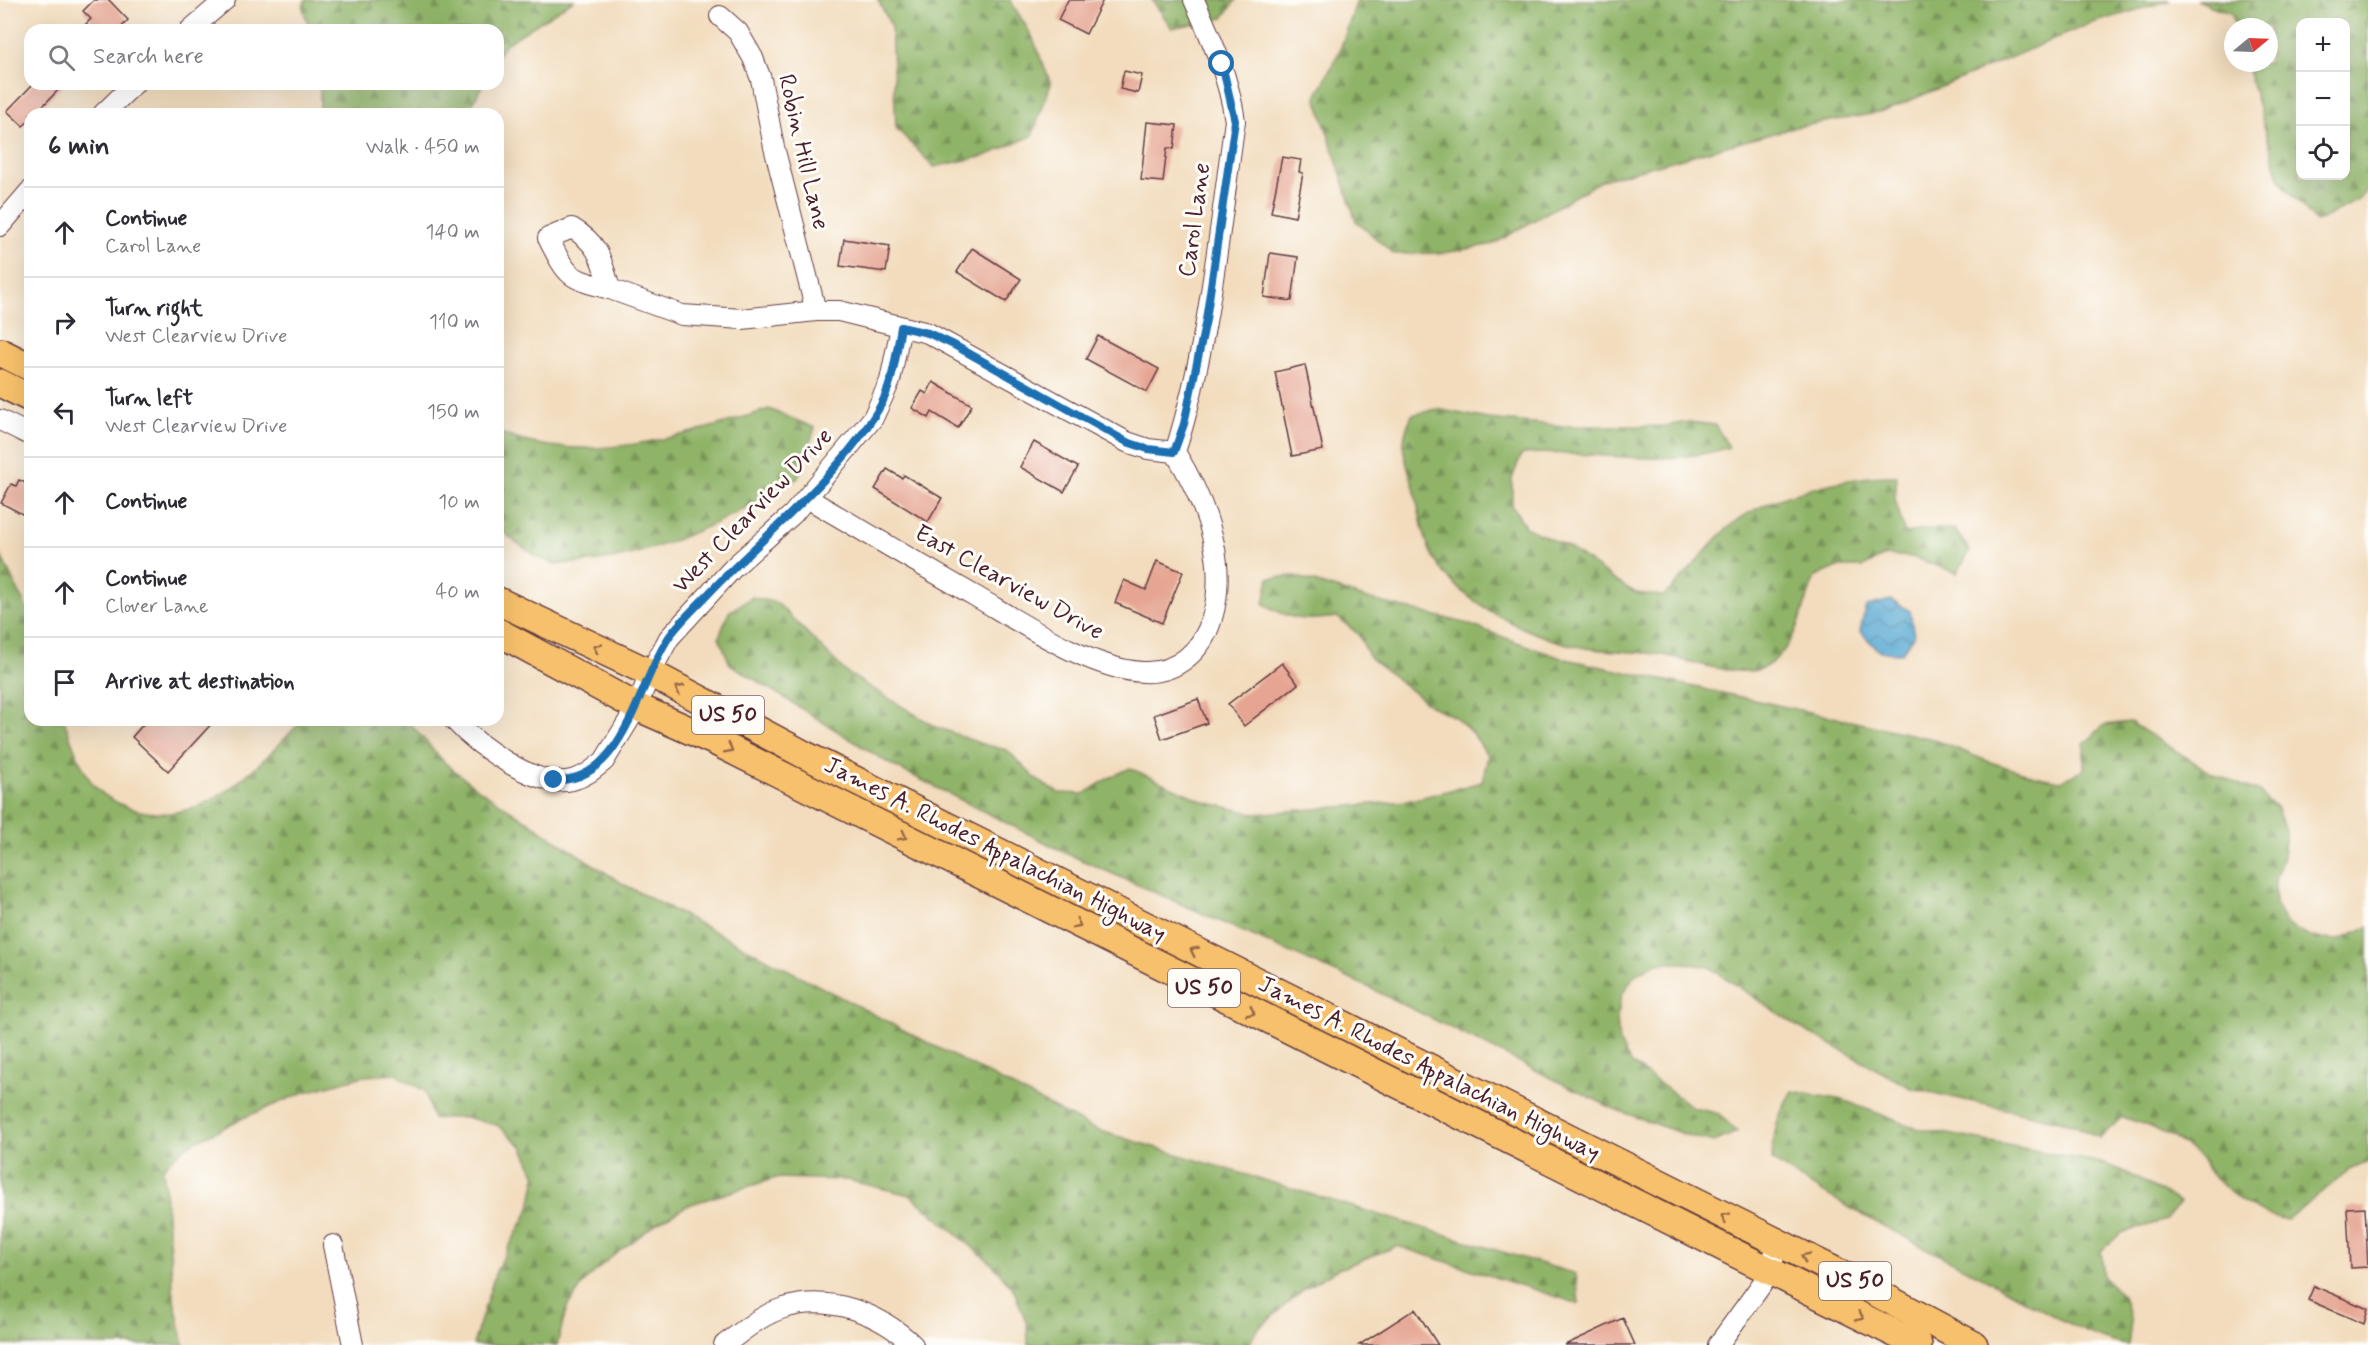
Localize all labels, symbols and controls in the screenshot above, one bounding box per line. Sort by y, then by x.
north arrow [2224,18,2278,72]
map controls [2296,18,2350,180]
button: + [2296,18,2350,72]
search box [24,24,504,90]
icon: search [45,41,78,74]
text: Search here [93,43,204,71]
route start [1208,50,1234,76]
street label: Robin Hill Lane [770,71,836,233]
button: − [2296,72,2350,126]
button: locate [2296,126,2350,180]
text: 6 min [48,130,110,164]
text: Walk · 450 m [366,134,480,161]
street label: Carol Lane [1172,161,1218,279]
text: Continue [105,205,187,233]
icon: ahead [48,216,81,249]
text: 140 m [426,219,480,246]
text: Carol Lane [105,233,201,260]
text: Turn right [105,295,203,323]
icon: right [48,306,81,339]
text: 110 m [429,309,480,336]
text: West Clearview Drive [105,323,287,350]
text: Turn left [105,385,193,413]
icon: left [48,396,81,429]
text: 150 m [427,399,480,426]
text: West Clearview Drive [105,413,287,440]
street label: West Clearview Drive [666,422,840,600]
icon: ahead [48,486,81,519]
text: Continue [105,488,187,516]
text: 10 m [438,489,480,516]
street label: East Clearview Drive [909,518,1109,648]
text: Continue [105,565,187,593]
icon: ahead [48,576,81,609]
text: 40 m [436,579,480,606]
text: Clover Lane [105,593,209,620]
one-way arrow [593,643,604,655]
icon: arrive [48,666,81,699]
text: Arrive at destination [105,668,295,696]
one-way arrow [675,685,686,696]
road number: US 50 [692,696,764,734]
one-way arrow [722,741,733,753]
street label: James A. Rhodes Appalachian Highway [817,750,1171,953]
route end [540,766,566,792]
one-way arrow [897,829,908,841]
one-way arrow [1071,917,1081,928]
one-way arrow [1190,946,1201,958]
road number: US 50 [1168,969,1240,1007]
street label: James A. Rhodes Appalachian Highway [1251,969,1605,1172]
one-way arrow [1245,1004,1256,1016]
one-way arrow [1720,1213,1731,1225]
one-way arrow [1800,1252,1811,1264]
road number: US 50 [1819,1262,1891,1300]
one-way arrow [1854,1309,1865,1321]

